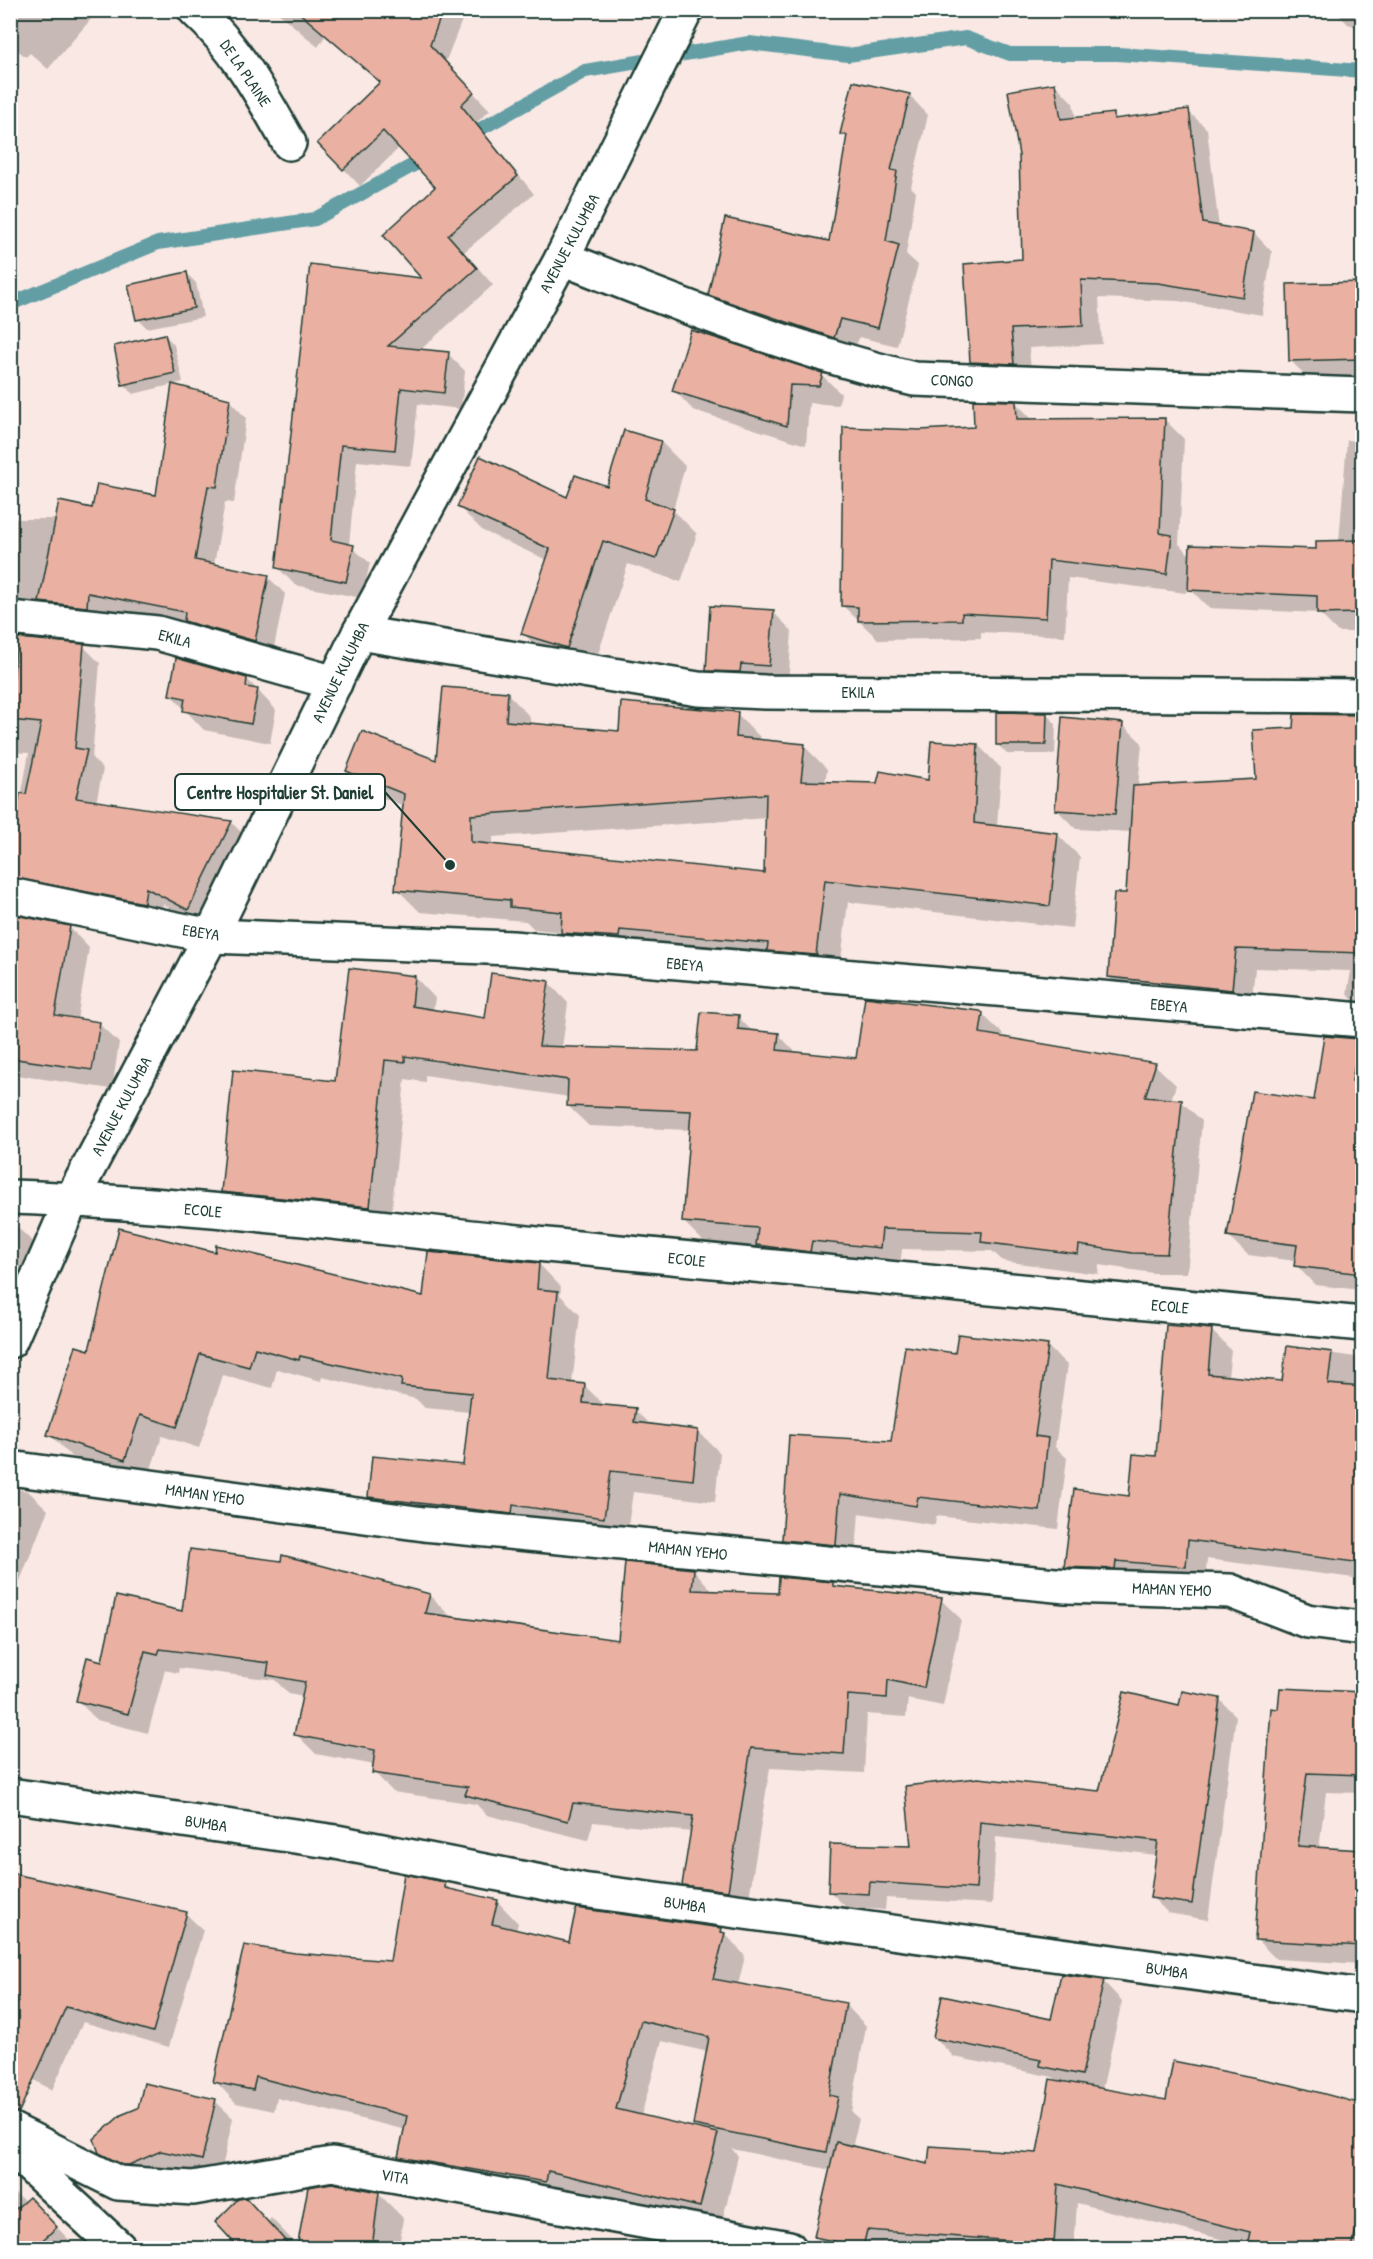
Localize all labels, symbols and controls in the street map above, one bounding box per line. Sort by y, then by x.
street label: DE LA PLAINE [215,35,277,111]
street label: AVENUE KULUMBA [534,189,604,296]
street label: CONGO [930,368,974,392]
street label: AVENUE KULUMBA [306,618,374,726]
street label: EKILA [156,623,194,653]
street label: EKILA [842,681,875,703]
callout: Centre Hospitalier St. Daniel [175,774,385,810]
text: Centre Hospitalier St. Daniel [187,780,374,806]
street label: EBEYA [181,918,221,946]
street label: EBEYA [666,951,705,977]
street label: EBEYA [1150,992,1189,1018]
street label: AVENUE KULUMBA [86,1052,156,1159]
street label: ECOLE [183,1197,223,1223]
street label: ECOLE [667,1246,707,1272]
street label: ECOLE [1150,1293,1190,1319]
street label: MAMAN YEMO [164,1478,246,1510]
street label: MAMAN YEMO [647,1535,729,1565]
street label: MAMAN YEMO [1132,1577,1212,1601]
street label: BUMBA [183,1809,229,1837]
street label: BUMBA [662,1890,708,1918]
street label: BUMBA [1144,1956,1190,1984]
street label: VITA [379,2163,411,2189]

